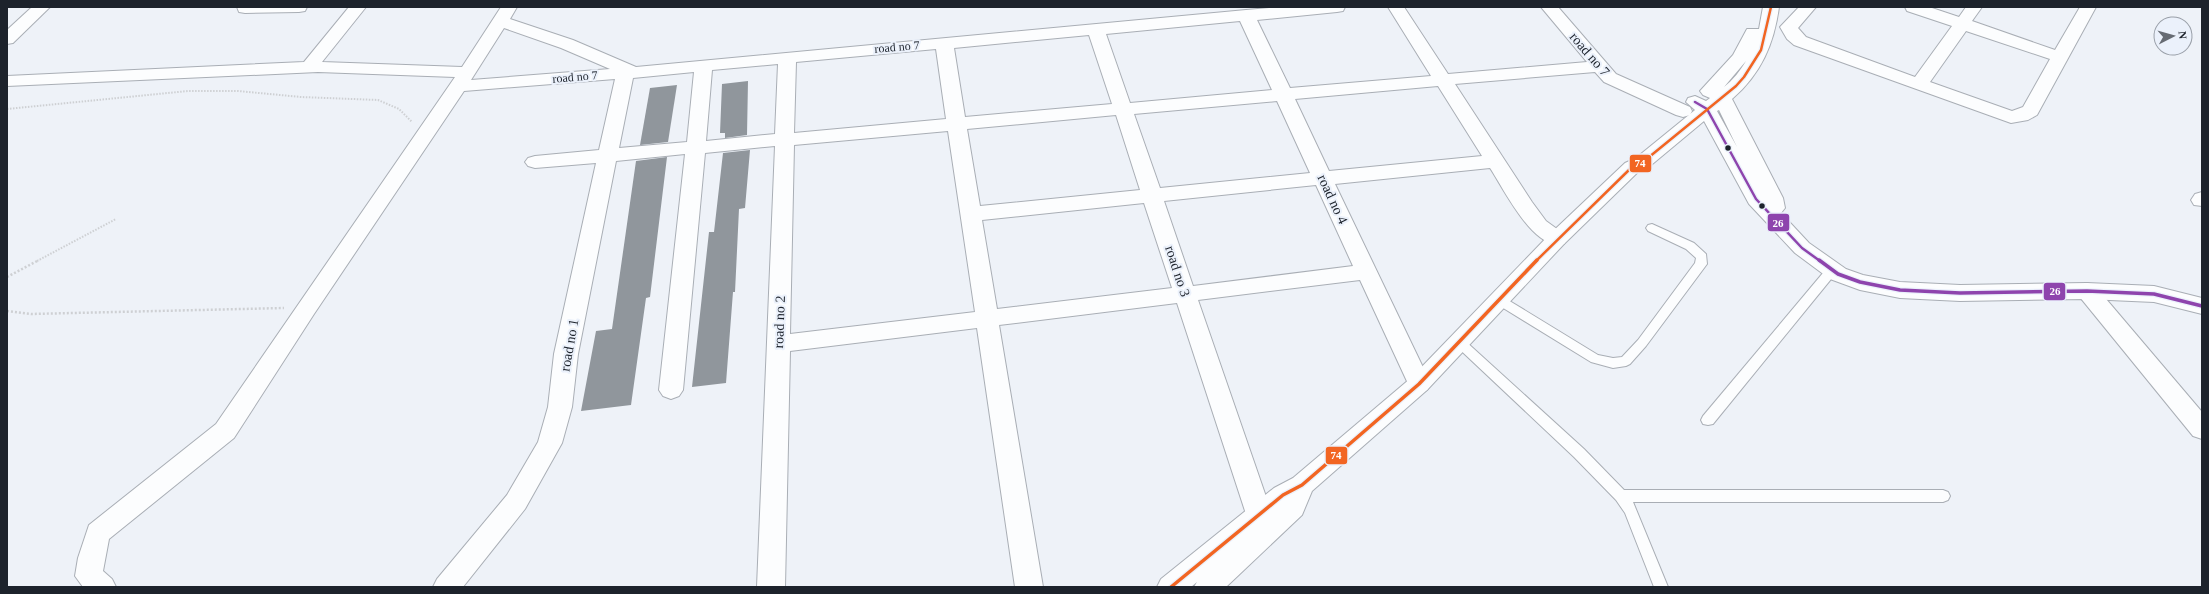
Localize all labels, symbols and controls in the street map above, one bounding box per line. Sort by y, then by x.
north arrow [2153,16,2193,56]
street label: road no 7 [1567,29,1613,79]
text: N [2177,30,2189,40]
street label: road no 7 [874,38,920,56]
street label: road no 7 [552,68,598,86]
unlabelled marker [1723,143,1733,153]
line badge: 74 [1629,154,1652,173]
text: 74 [1635,157,1646,169]
street label: road no 4 [1315,172,1351,226]
unlabelled marker [1757,201,1767,211]
line badge: 26 [1767,213,1790,232]
text: 26 [1773,217,1784,229]
street label: road no 3 [1162,244,1193,299]
line badge: 26 [2043,282,2066,301]
text: 26 [2050,285,2061,297]
street label: road no 2 [771,295,788,349]
street label: road no 1 [558,318,581,372]
line badge: 74 [1325,446,1348,465]
text: 74 [1331,449,1342,461]

